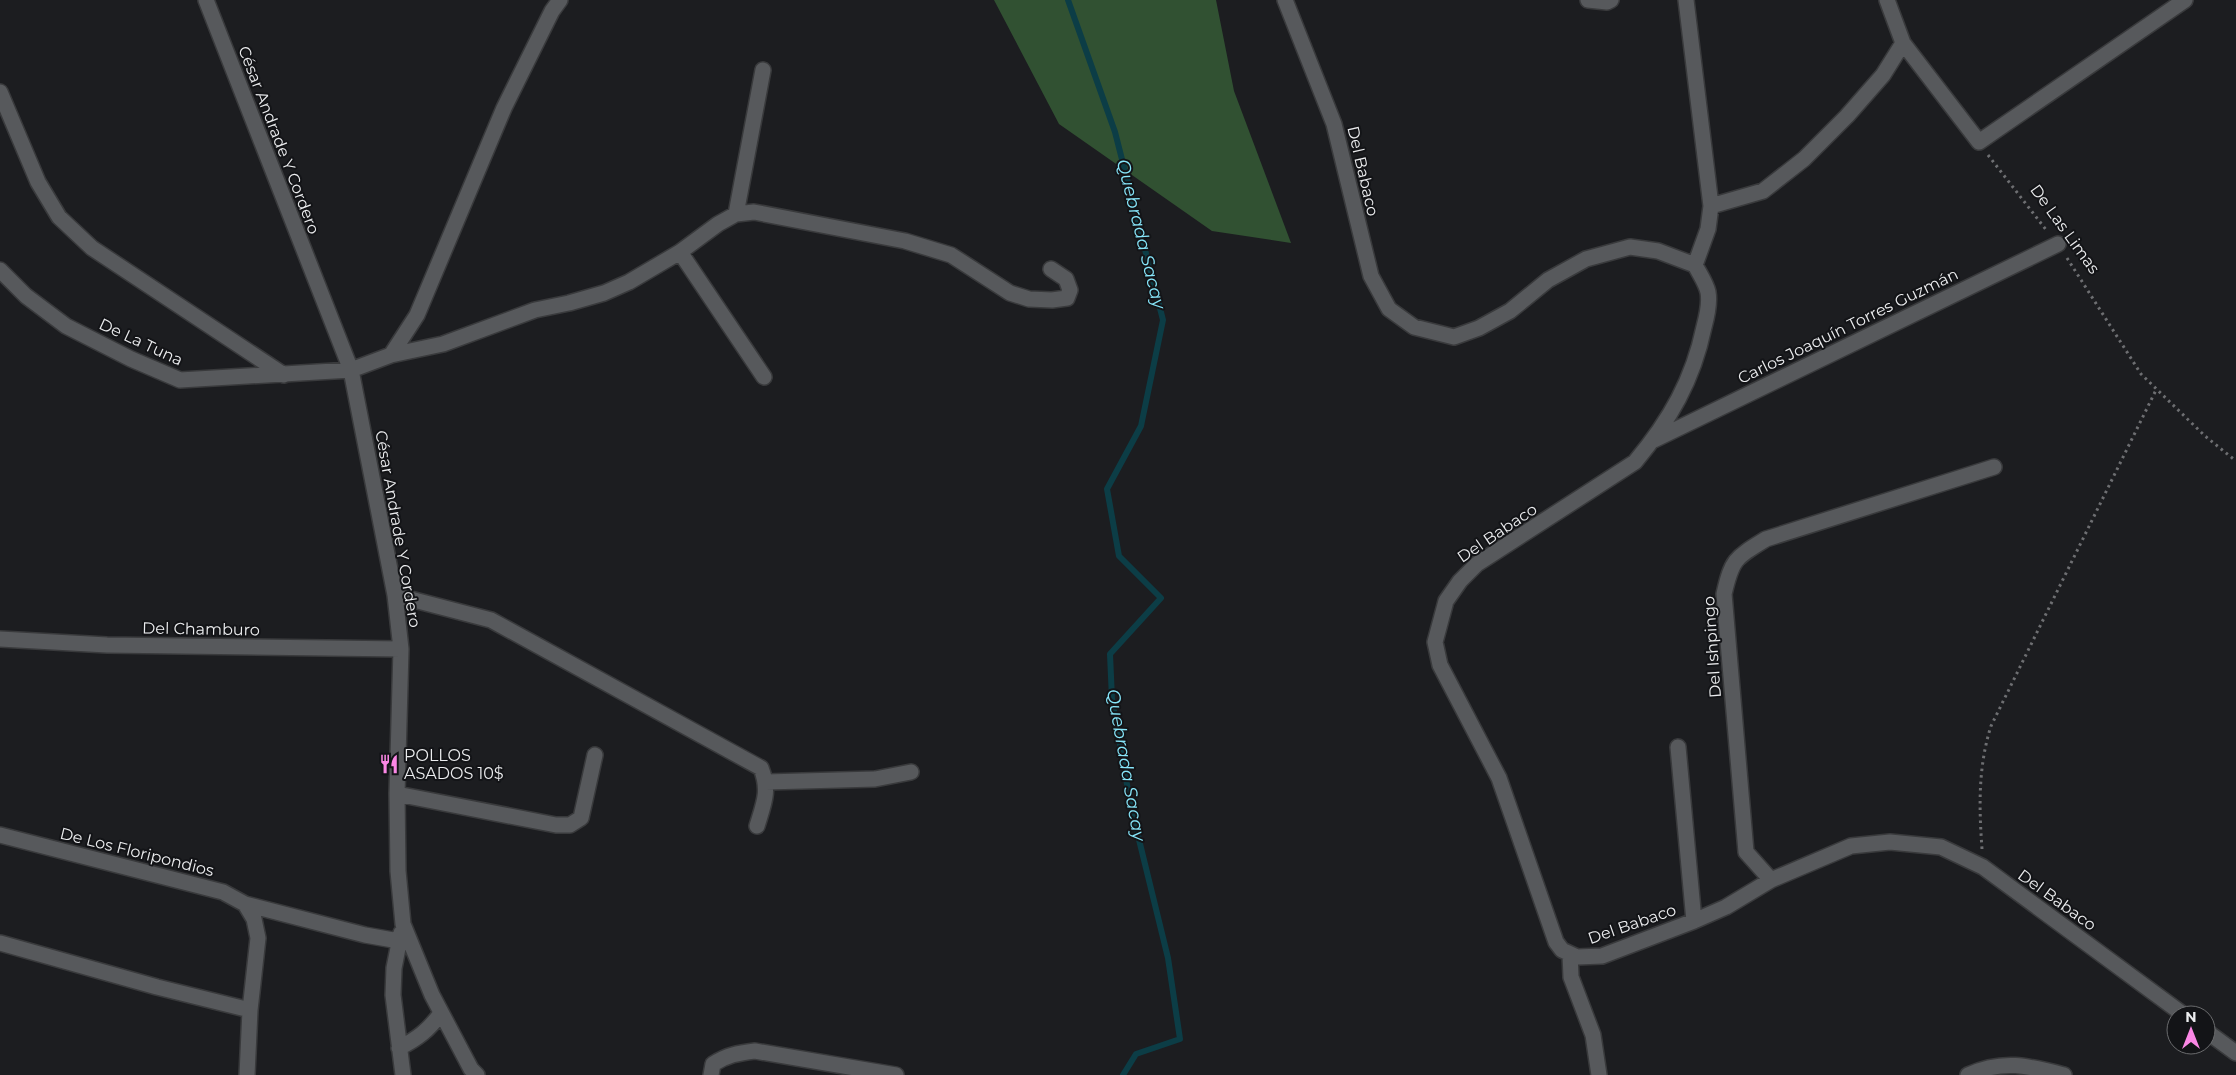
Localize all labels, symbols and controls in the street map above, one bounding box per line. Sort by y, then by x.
street label: César Andrade Y Cordero [234,43,324,237]
street label: Del Babaco [1343,124,1383,218]
water label: Quebrada Sacay [1112,157,1171,312]
street label: De Las Limas [2026,181,2104,278]
street label: Carlos Joaquín Torres Guzmán [1735,264,1961,388]
street label: De La Tuna [96,314,186,370]
street label: César Andrade Y Cordero [371,429,425,629]
street label: Del Babaco [1454,499,1540,567]
street label: Del Ishpingo [1699,596,1725,698]
street label: Del Chamburo [142,618,260,640]
water label: Quebrada Sacay [1102,687,1150,844]
place label: POLLOS ASADOS 10$ [404,746,504,783]
restaurant icon: POLLOS ASADOS 10$ [378,753,400,775]
street label: De Los Floripondios [58,824,216,880]
street label: Del Babaco [2014,865,2100,935]
street label: Del Babaco [1585,900,1679,948]
north arrow [2166,1005,2216,1055]
text: N [2185,1008,2197,1026]

